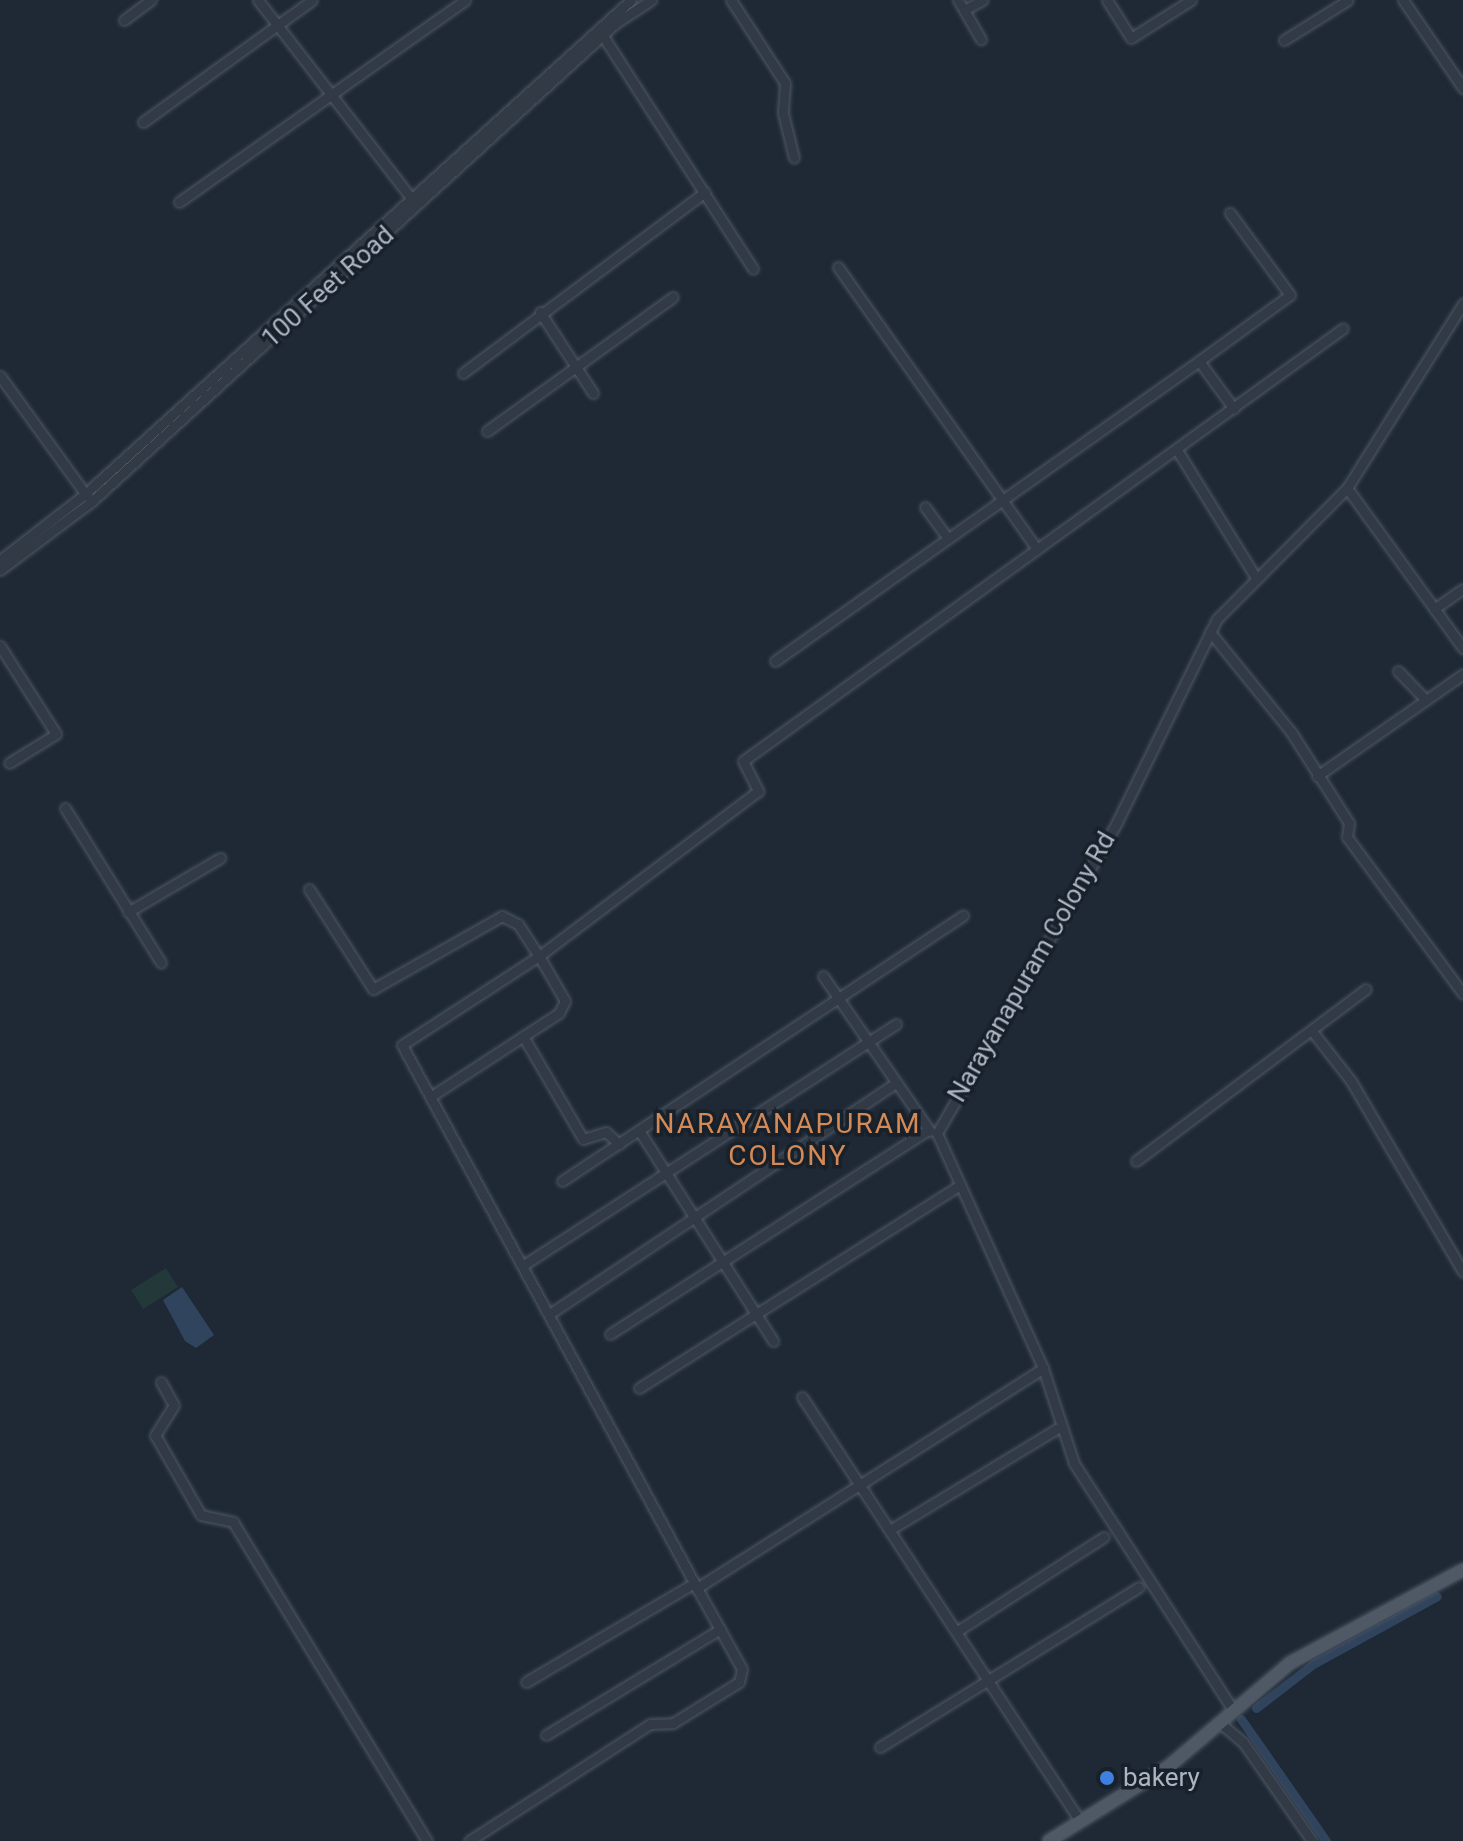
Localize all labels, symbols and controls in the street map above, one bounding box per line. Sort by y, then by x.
street label: 100 Feet Road [256,220,400,354]
street label: Narayanapuram Colony Rd [942,826,1122,1108]
district label: NARAYANAPURAM COLONY [655,1107,921,1173]
place label: bakery [1123,1762,1200,1794]
marker: bakery [1098,1769,1116,1787]

